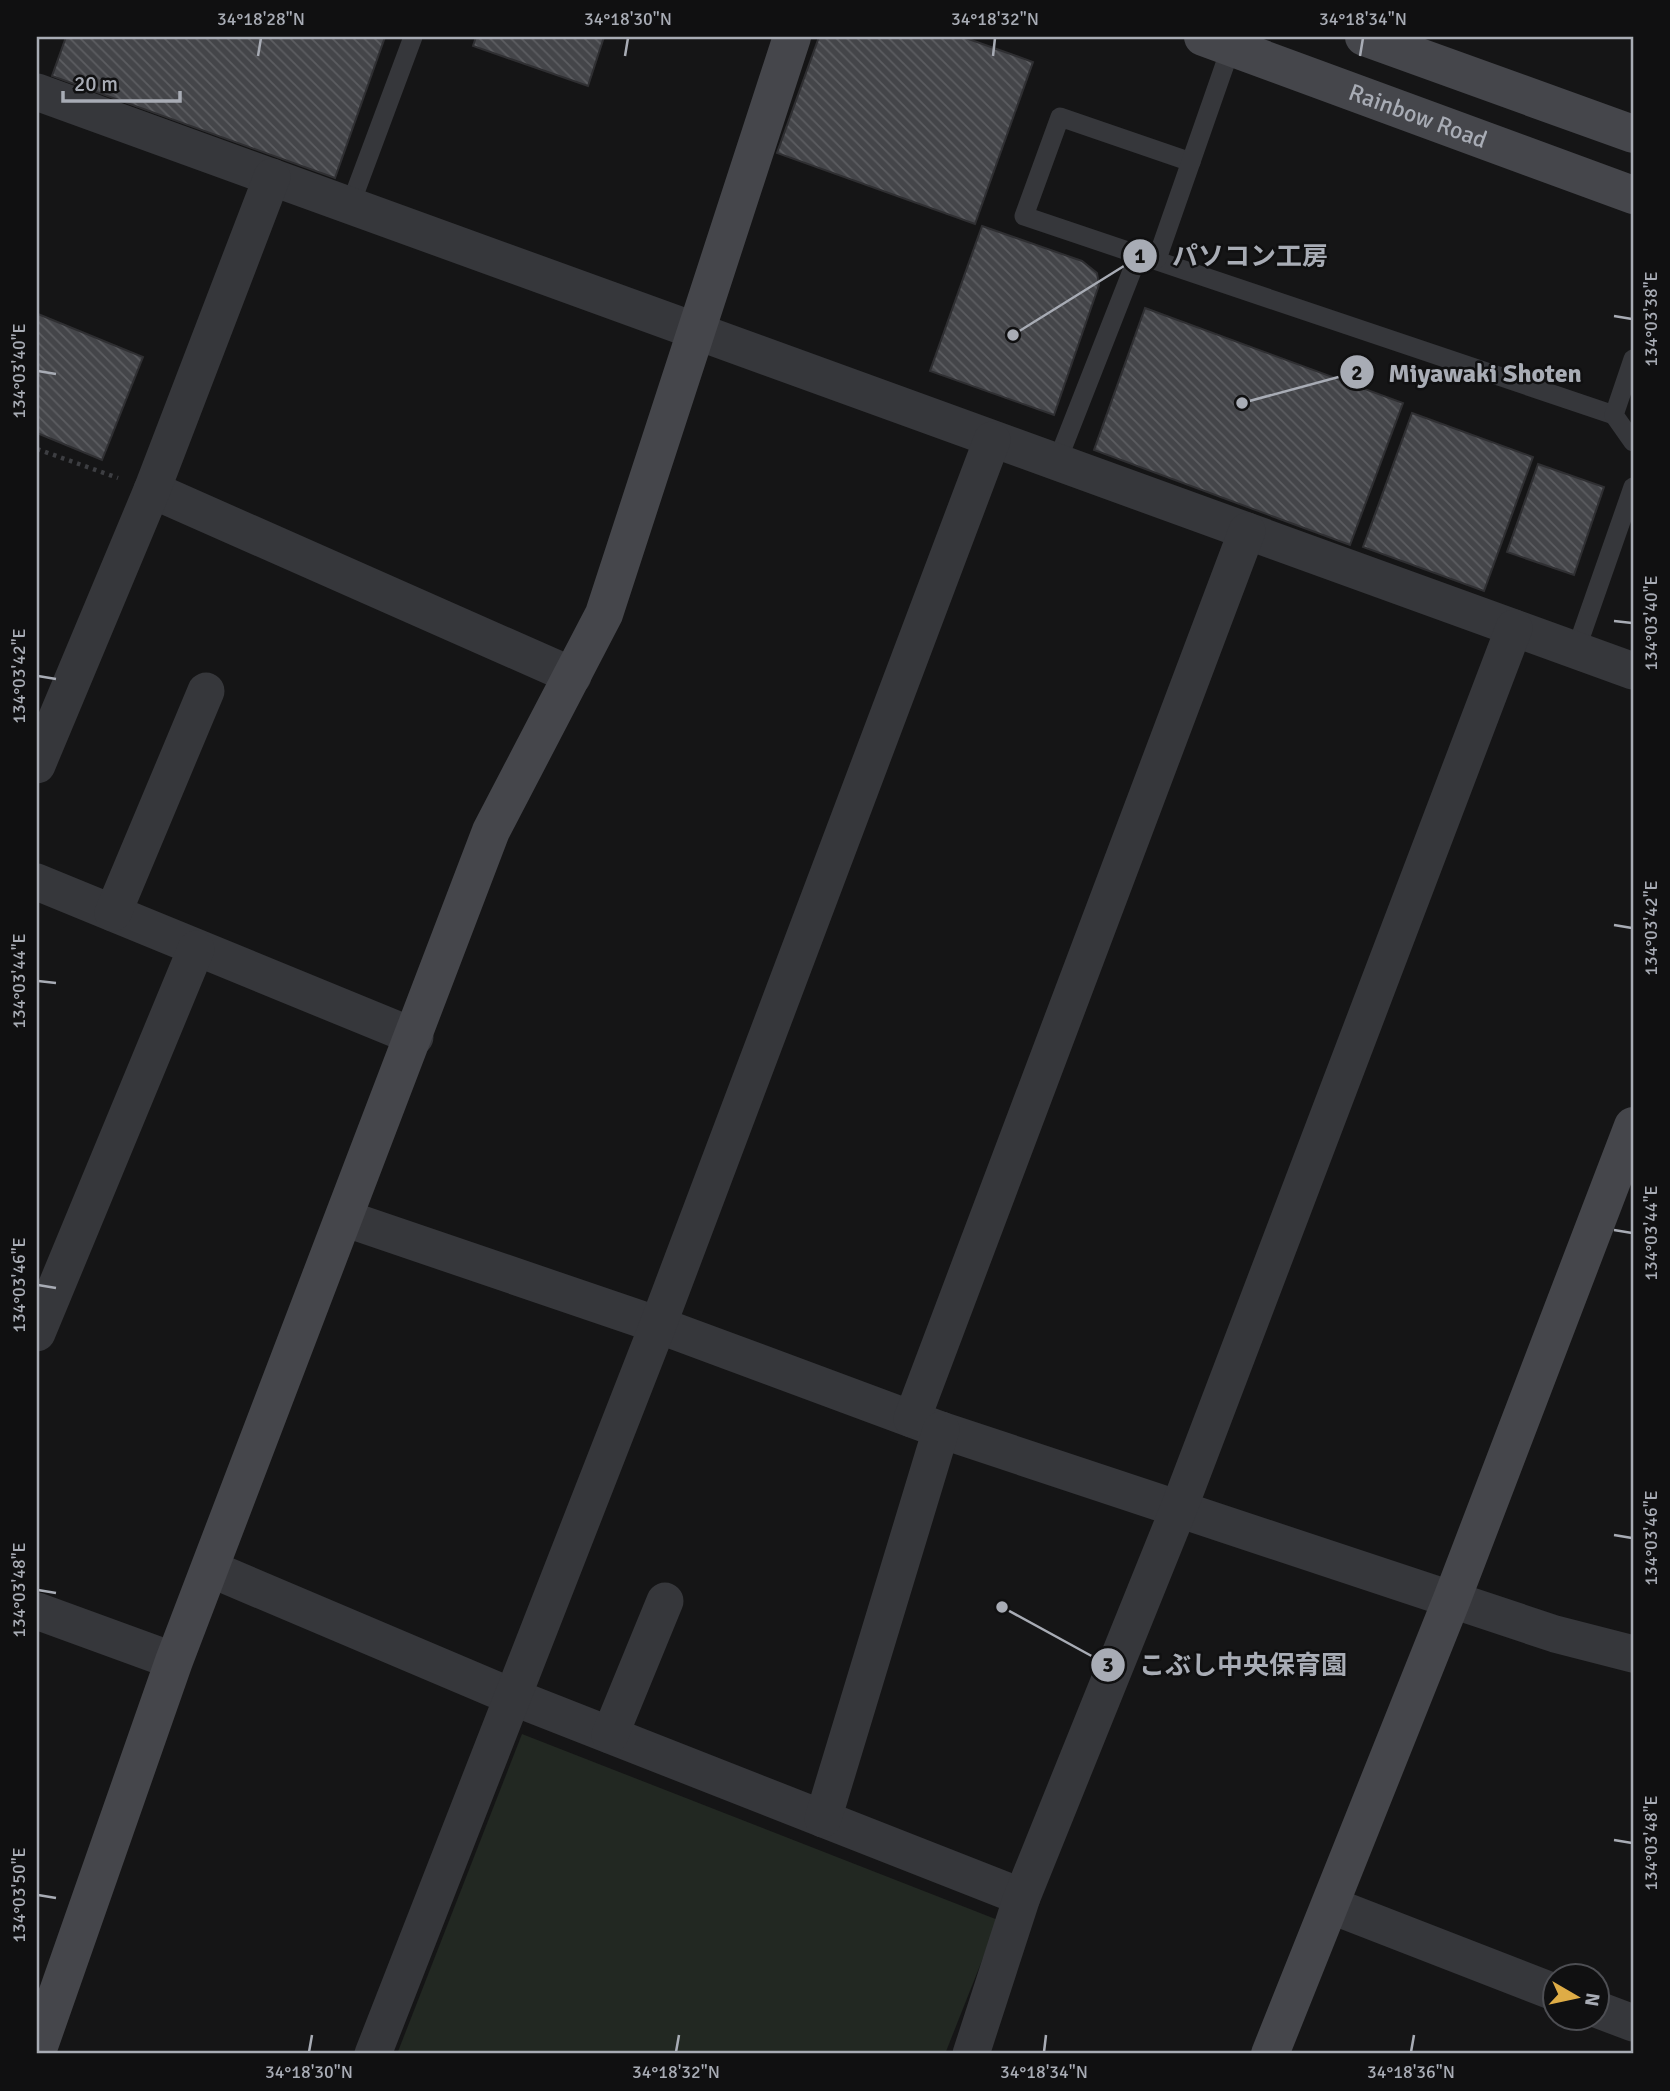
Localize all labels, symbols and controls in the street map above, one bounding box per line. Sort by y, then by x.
text: 34°18'28"N [217,8,305,30]
text: 34°18'30"N [584,8,672,30]
text: 34°18'32"N [951,8,1039,30]
text: 34°18'34"N [1319,8,1407,30]
scale bar [63,60,180,104]
text: 20 m [74,71,118,97]
street label: Rainbow Road [1345,77,1491,155]
callout: パソコン工房 [1123,232,1342,279]
text: パソコン工房 [1172,241,1328,273]
text: 1 [1134,243,1146,269]
text: 134°03'38"E [1640,271,1662,367]
text: 134°03'40"E [8,323,30,419]
callout: Miyawaki Shoten [1339,349,1596,396]
text: Miyawaki Shoten [1388,358,1582,390]
text: 2 [1351,360,1363,386]
text: 134°03'40"E [1640,575,1662,671]
text: 134°03'42"E [8,628,30,724]
text: 134°03'42"E [1640,880,1662,976]
text: 134°03'44"E [8,933,30,1029]
text: 134°03'44"E [1640,1185,1662,1281]
text: 134°03'46"E [8,1237,30,1333]
text: 134°03'46"E [1640,1490,1662,1586]
text: 134°03'48"E [8,1542,30,1638]
callout: こぶし中央保育園 [1090,1642,1361,1689]
text: こぶし中央保育園 [1139,1650,1347,1682]
text: 3 [1102,1652,1114,1678]
text: 134°03'48"E [1640,1795,1662,1891]
text: 134°03'50"E [8,1847,30,1943]
north arrow [1540,1962,1610,2032]
text: N [1579,1991,1605,2008]
text: 34°18'30"N [265,2061,353,2083]
text: 34°18'32"N [632,2061,720,2083]
text: 34°18'34"N [1000,2061,1088,2083]
text: 34°18'36"N [1367,2061,1455,2083]

